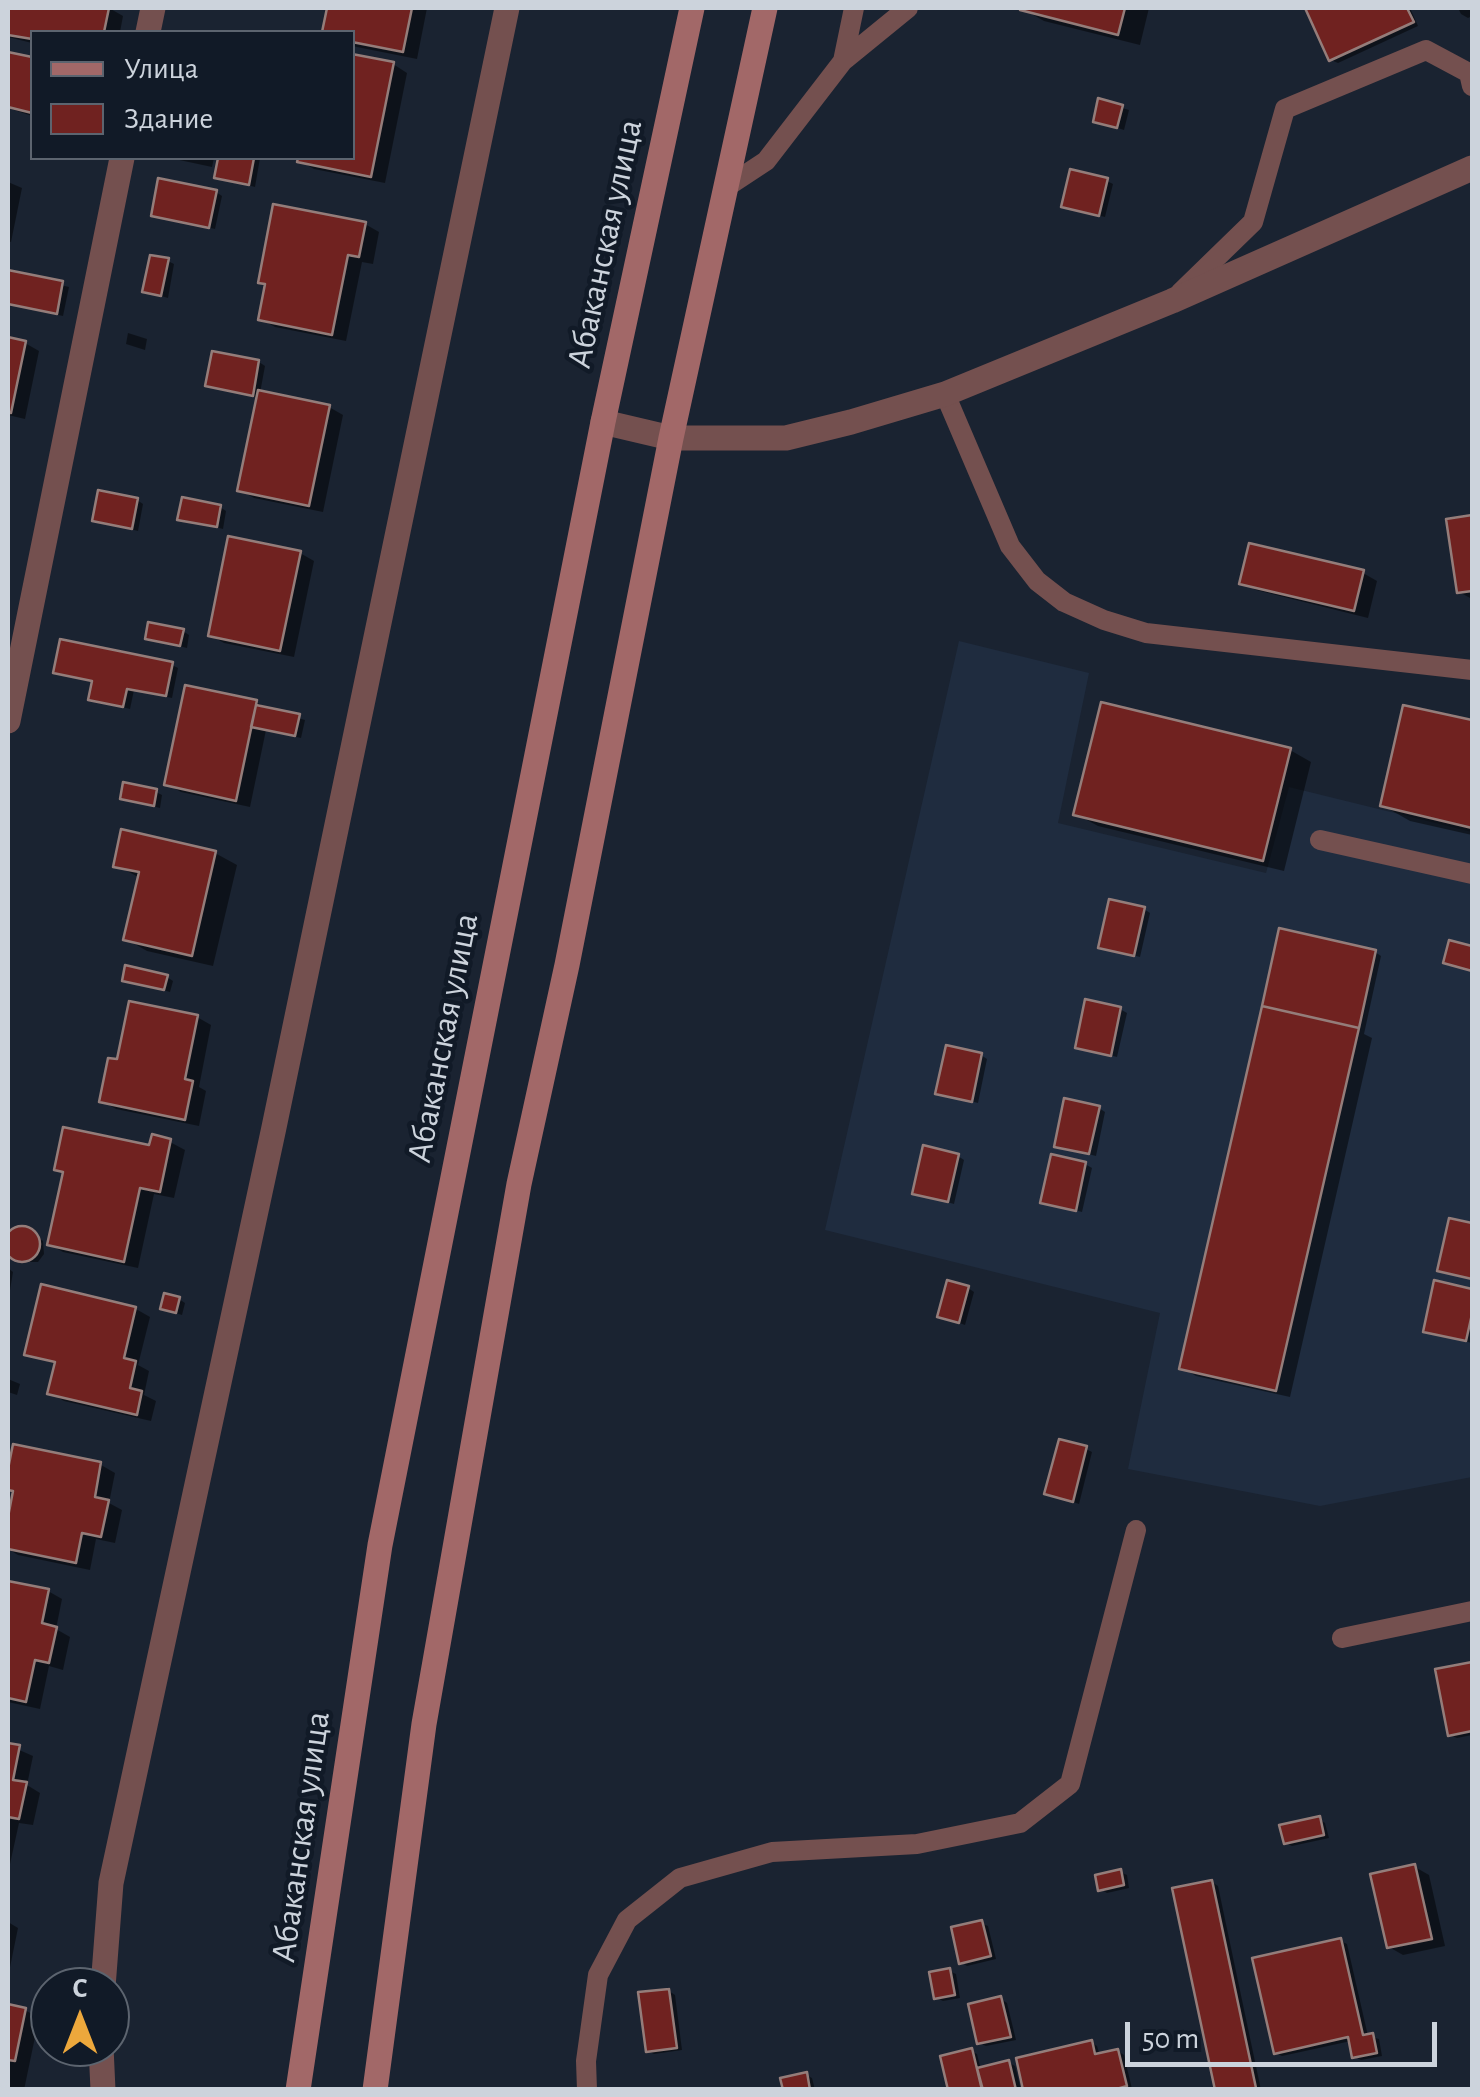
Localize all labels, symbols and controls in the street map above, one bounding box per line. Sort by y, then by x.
legend [30,30,355,160]
text: Улица [124,54,199,84]
text: Здание [124,104,213,134]
street label: Абаканская улица [558,116,652,372]
street label: Абаканская улица [398,910,488,1166]
street label: Абаканская улица [263,1709,339,1965]
north arrow [30,1967,130,2067]
text: С [72,1975,88,2003]
scale bar [1130,2002,1442,2064]
text: 50 m [1142,2024,1199,2054]

